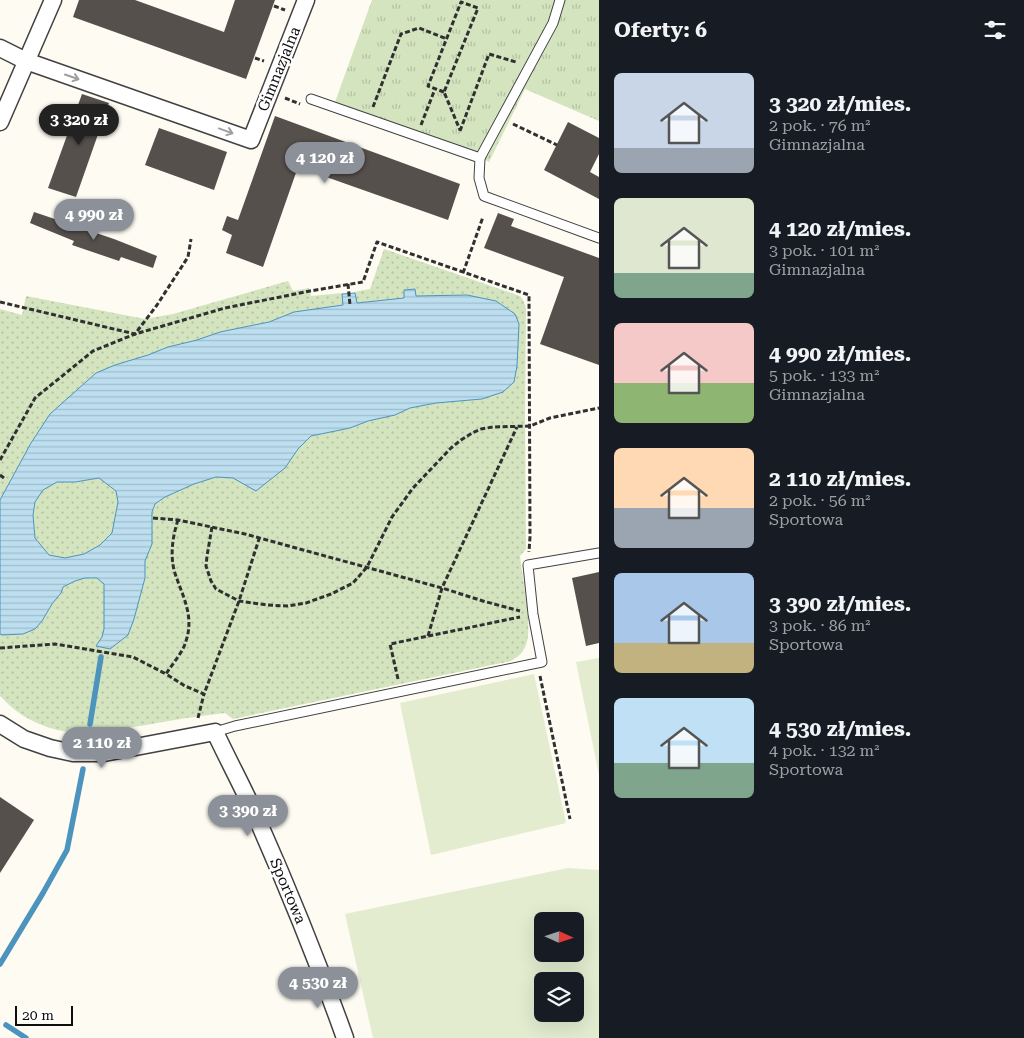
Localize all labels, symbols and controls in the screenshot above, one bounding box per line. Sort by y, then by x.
icon: filters [981,16,1009,44]
text: Oferty: 6 [614,18,707,42]
street label: Gimnazjalna [254,24,304,114]
one-way arrow [64,73,79,82]
text: 3 320 zł/mies. [769,92,911,116]
icon: home [654,93,714,153]
pin: 3 320 zł [27,104,131,146]
text: 3 320 zł [50,110,108,129]
text: 2 pok. · 76 m² [769,116,870,135]
one-way arrow [217,127,233,136]
text: Gimnazjalna [769,135,865,154]
pin: 4 120 zł [273,142,377,184]
text: 4 120 zł [296,148,354,167]
pin: 4 990 zł [42,198,146,241]
text: 4 990 zł [65,205,123,224]
text: 4 120 zł/mies. [769,217,911,241]
icon: home [654,218,714,278]
text: 3 pok. · 101 m² [769,241,879,260]
text: Gimnazjalna [769,260,865,279]
text: 4 990 zł/mies. [769,342,911,366]
icon: home [654,343,714,403]
text: 5 pok. · 133 m² [769,366,879,385]
text: Gimnazjalna [769,385,865,404]
text: 2 110 zł/mies. [769,467,911,491]
icon: home [654,468,714,528]
text: 2 pok. · 56 m² [769,491,870,510]
text: Sportowa [769,510,843,529]
text: 3 390 zł/mies. [769,592,911,616]
icon: home [654,593,714,653]
text: 3 pok. · 86 m² [769,616,870,635]
text: Sportowa [769,635,843,654]
text: 4 530 zł/mies. [769,717,911,741]
icon: home [654,718,714,778]
pin: 2 110 zł [50,726,154,769]
text: 2 110 zł [73,733,131,752]
text: 4 pok. · 132 m² [769,741,879,760]
text: Sportowa [769,760,843,779]
pin: 3 390 zł [196,794,300,837]
text: 3 390 zł [219,801,277,820]
street label: Sportowa [266,856,310,926]
north arrow [534,912,584,962]
map controls [534,912,584,1022]
pin: 4 530 zł [266,966,370,1009]
button: layers [534,972,584,1022]
text: 4 530 zł [289,973,347,992]
scale bar [15,1003,72,1026]
text: 20 m [22,1007,54,1023]

